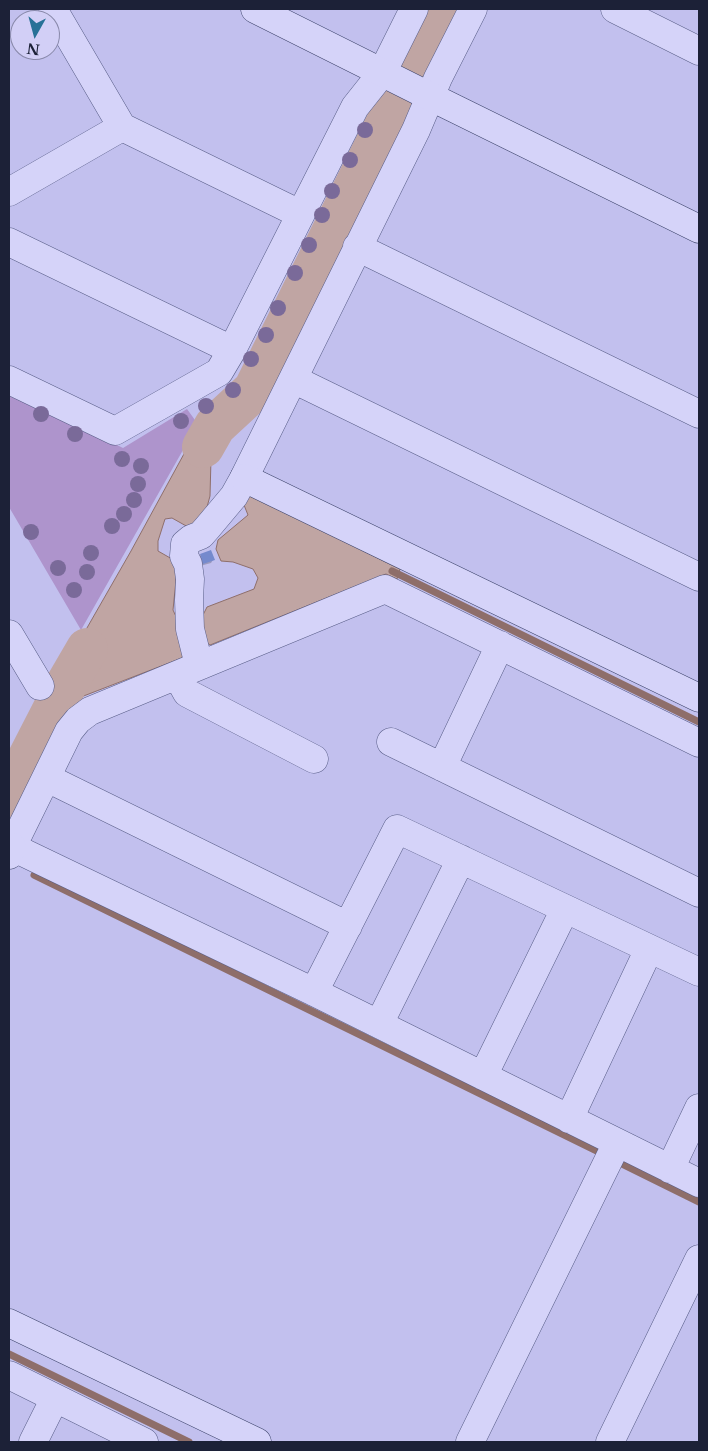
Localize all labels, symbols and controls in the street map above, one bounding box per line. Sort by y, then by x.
north arrow [10,10,60,60]
text: N [26,39,41,59]

